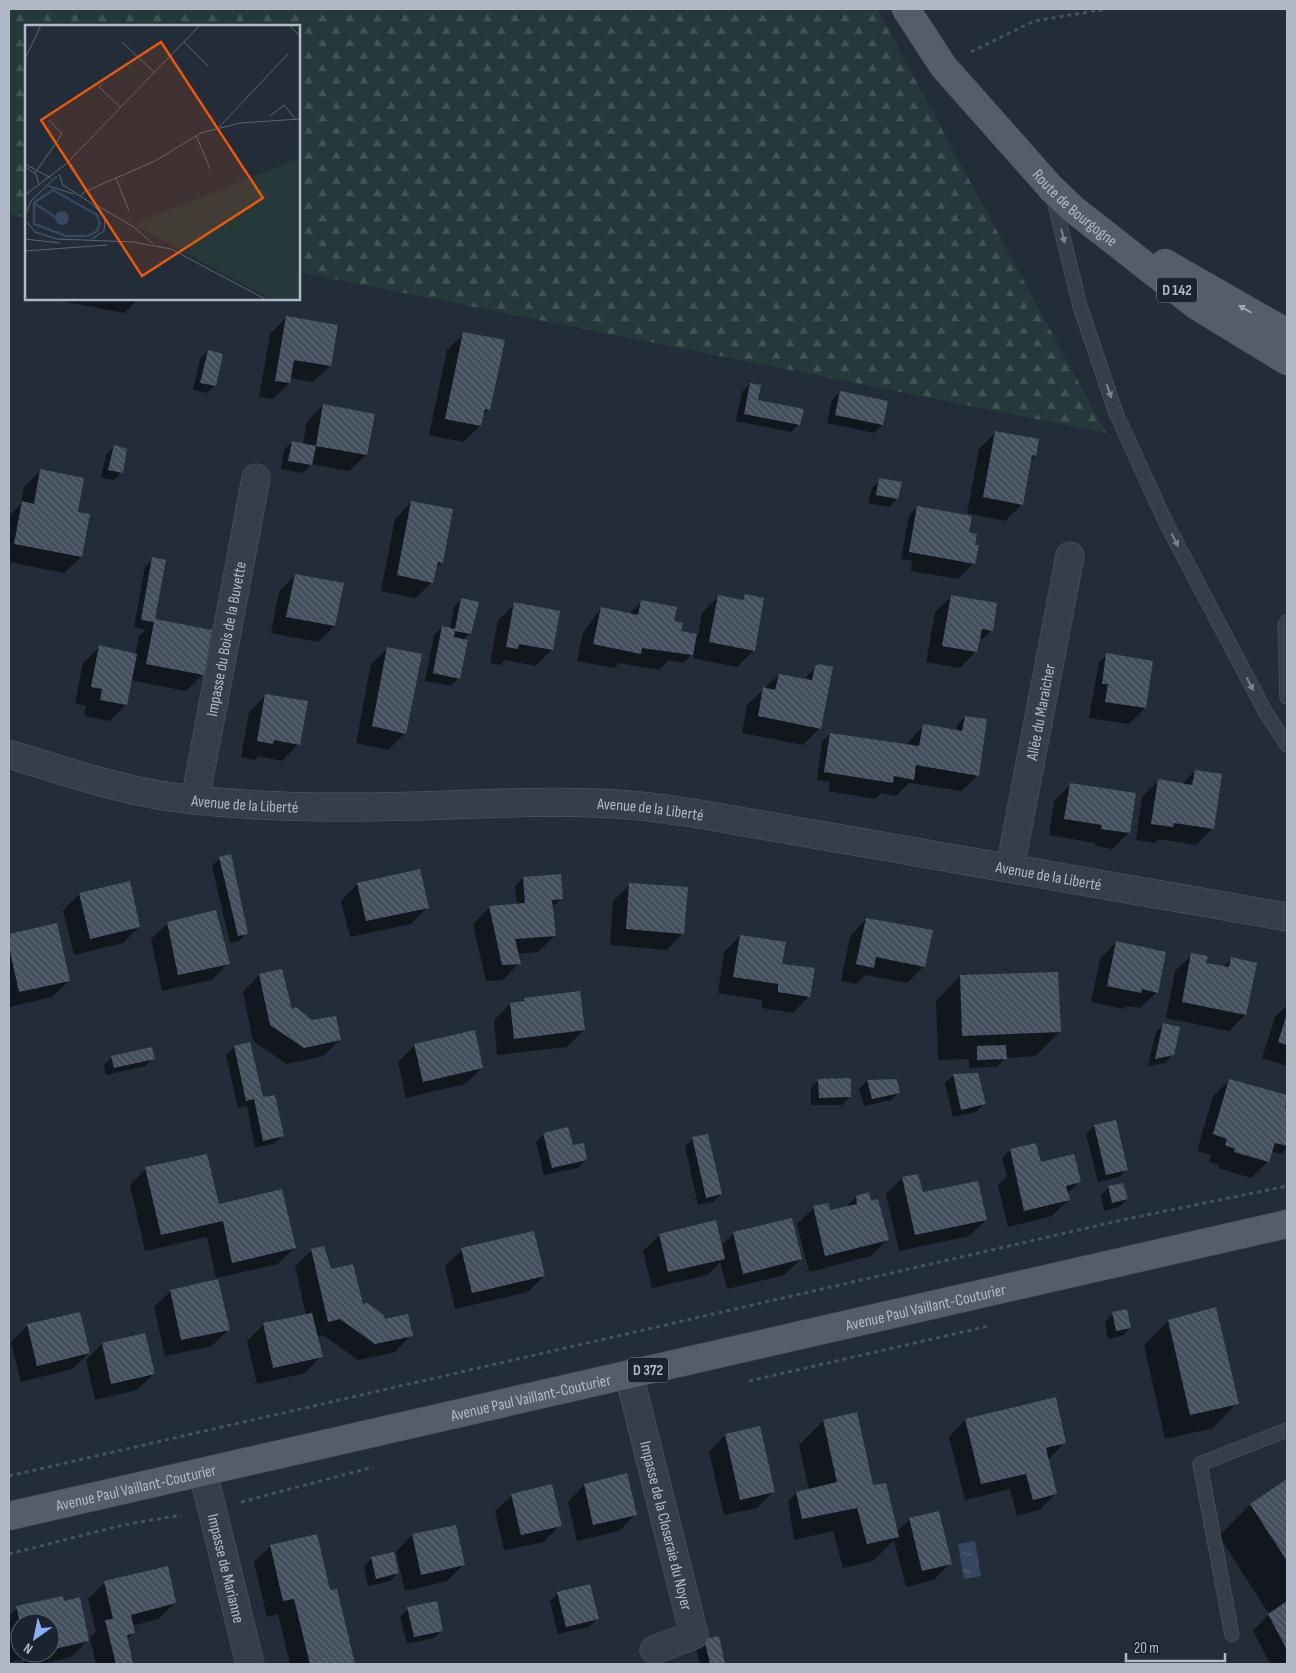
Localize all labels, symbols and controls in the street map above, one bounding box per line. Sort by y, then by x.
inset map [25,25,300,300]
street label: Route de Bourgogne [1028,166,1121,251]
one-way arrow [1059,228,1067,243]
road number: D 142 [1157,278,1197,302]
one-way arrow [1238,305,1253,313]
one-way arrow [1105,384,1113,399]
one-way arrow [1171,532,1179,547]
street label: Impasse du Bois de la Buvette [203,560,251,718]
street label: Allée du Maraîcher [1023,662,1060,763]
one-way arrow [1246,676,1254,691]
street label: Avenue de la Liberté [189,792,299,818]
street label: Avenue de la Liberté [596,795,705,826]
street label: Avenue de la Liberté [993,858,1103,895]
street label: Avenue Paul Vaillant-Couturier [843,1281,1008,1336]
road number: D 372 [628,1358,668,1382]
street label: Avenue Paul Vaillant-Couturier [448,1371,613,1426]
street label: Impasse de la Closeraie du Noyer [635,1439,696,1613]
street label: Avenue Paul Vaillant-Couturier [53,1461,218,1516]
street label: Impasse de Marianne [203,1512,248,1625]
north arrow [10,1613,60,1663]
scale bar [1126,1630,1225,1662]
text: N [20,1639,36,1658]
text: 20 m [1134,1639,1159,1658]

